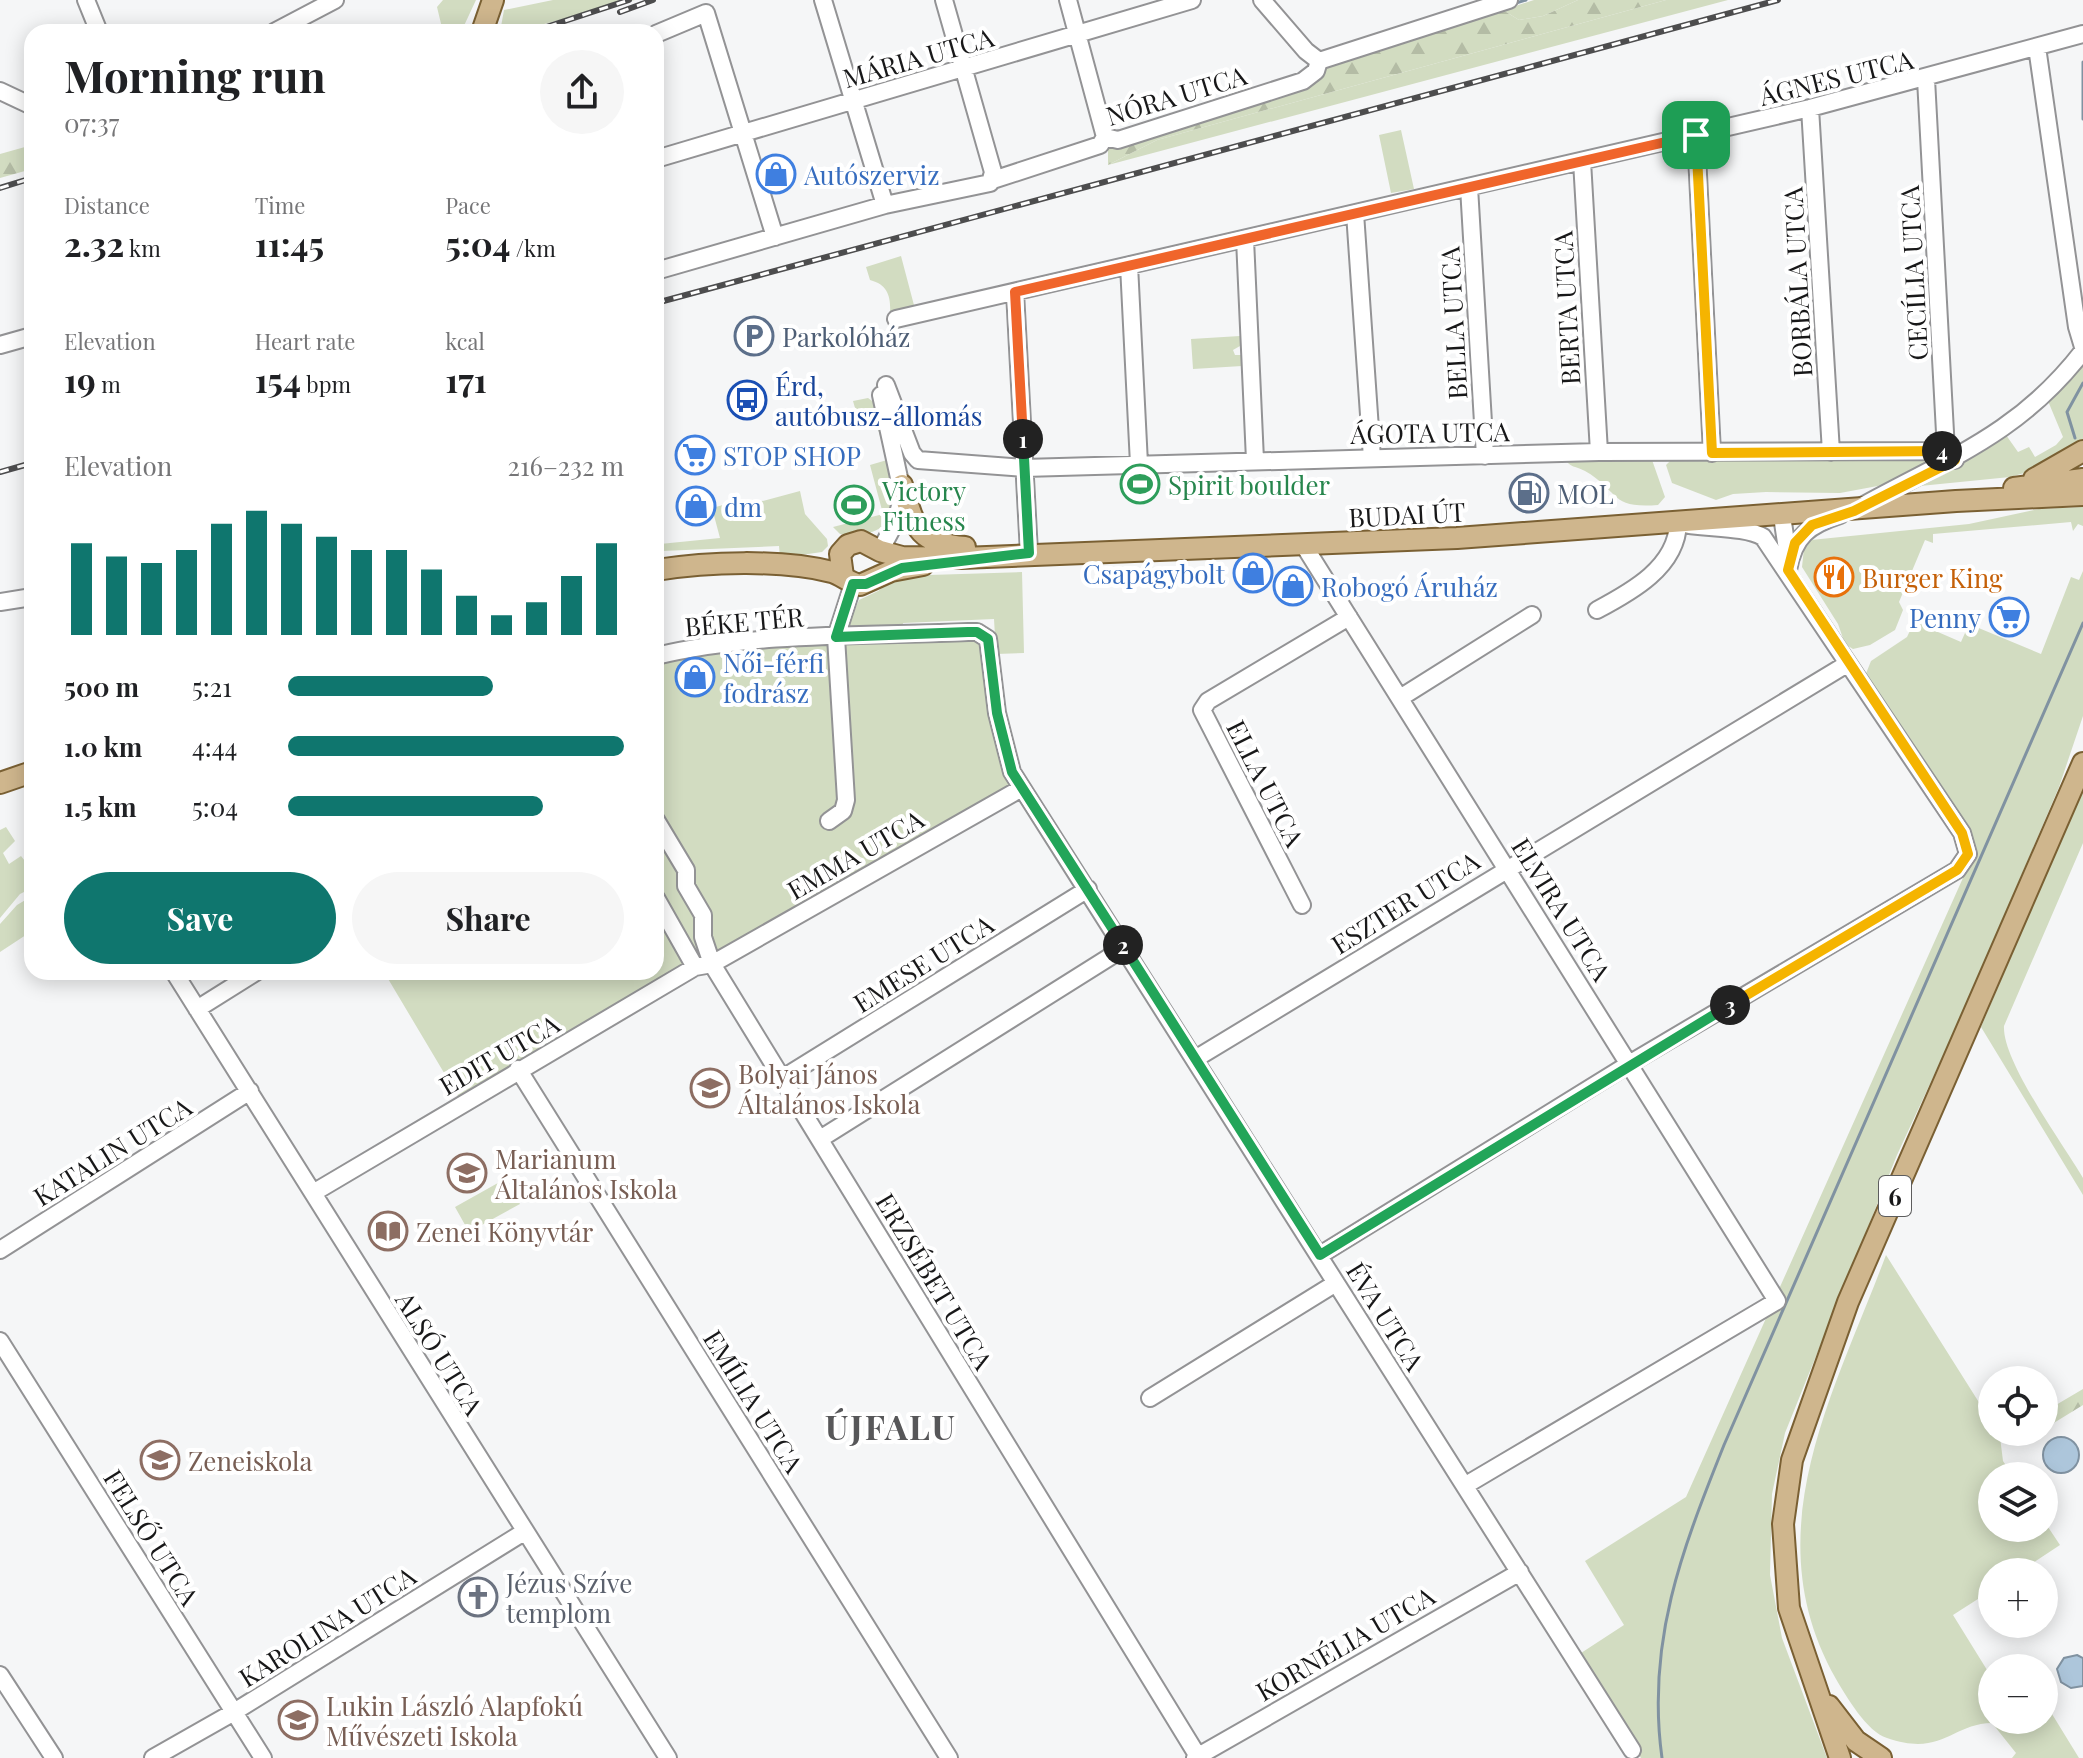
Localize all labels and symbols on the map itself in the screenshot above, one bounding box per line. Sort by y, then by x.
street label: MÁRIA UTCA [839,19,998,95]
street label: ÁGNES UTCA [1755,41,1917,113]
street label: NÓRA UTCA [1102,57,1251,133]
pin [1662,101,1730,169]
shop icon: Autószerviz [755,153,797,195]
place label: Autószerviz [803,157,940,192]
street label: CECÍLIA UTCA [1891,184,1935,362]
street label: BORBÁLA UTCA [1775,185,1819,378]
street label: BERTA UTCA [1544,229,1588,386]
street label: BELLA UTCA [1431,245,1474,401]
parking icon: Parkolóház [733,315,775,357]
place label: Parkolóház [782,319,910,354]
place label: Érd, autóbusz-állomás [775,368,982,433]
bus stop icon: Érd, autóbusz-állomás [726,379,768,421]
street label: ÁGOTA UTCA [1349,413,1511,451]
pin: 1 [1003,419,1043,459]
pin: 4 [1922,431,1962,471]
supermarket icon: STOP SHOP [674,434,716,476]
place label: STOP SHOP [723,438,861,473]
sports icon: Spirit boulder [1119,463,1161,505]
place label: Spirit boulder [1168,467,1331,502]
fuel station icon: MOL [1508,472,1550,514]
place label: Victory Fitness [881,473,966,538]
place label: MOL [1557,476,1614,511]
sports icon: Victory Fitness [833,484,875,526]
shop icon: dm [675,485,717,527]
place label: dm [724,489,762,524]
street label: BUDAI ÚT [1348,493,1466,535]
shop icon: Csapágybolt [1232,552,1274,594]
place label: Csapágybolt [1083,556,1226,591]
restaurant icon: Burger King [1813,556,1855,598]
place label: Burger King [1862,560,2003,595]
shop icon: Robogó Áruház [1272,565,1314,607]
place label: Robogó Áruház [1321,569,1498,604]
supermarket icon: Penny [1988,596,2030,638]
street label: BÉKE TÉR [683,598,806,644]
place label: Penny [1909,600,1981,635]
place label: Női-férfi fodrász [723,645,824,710]
shop icon: Női-férfi fodrász [674,656,716,698]
street label: ELLA UTCA [1219,714,1313,853]
street label: EMMA UTCA [780,801,930,907]
street label: ELVIRA UTCA [1504,831,1620,988]
street label: ESZTER UTCA [1324,842,1486,961]
street label: EMESE UTCA [846,906,1000,1020]
pin: 2 [1103,925,1143,965]
pin: 3 [1710,985,1750,1025]
street label: EDIT UTCA [433,1005,566,1102]
place label: Bolyai János Általános Iskola [737,1056,921,1121]
school or university icon: Bolyai János Általános Iskola [689,1067,731,1109]
street label: KATALIN UTCA [26,1088,198,1214]
place label: Marianum Általános Iskola [494,1141,678,1206]
school or university icon: Marianum Általános Iskola [446,1152,488,1194]
road number: 6 [1879,1176,1911,1216]
street label: ERZSÉBET UTCA [868,1186,1002,1376]
library icon: Zenei Könyvtár [367,1210,409,1252]
place label: Zenei Könyvtár [416,1214,594,1249]
street label: ÉVA UTCA [1339,1255,1433,1377]
street label: ALSÓ UTCA [388,1284,492,1422]
street label: EMÍLIA UTCA [696,1323,812,1480]
district label: ÚJFALU [825,1403,957,1449]
school or university icon: Zeneiskola [139,1439,181,1481]
place label: Zeneiskola [188,1443,312,1478]
street label: FELSŐ UTCA [96,1462,208,1612]
street label: KAROLINA UTCA [232,1557,422,1694]
place label: Jézus Szíve templom [505,1565,632,1630]
church icon: Jézus Szíve templom [457,1576,499,1618]
street label: KORNÉLIA UTCA [1249,1577,1441,1708]
place label: Lukin László Alapfokú Művészeti Iskola [326,1688,583,1753]
school or university icon: Lukin László Alapfokú Művészeti Iskola [277,1699,319,1741]

